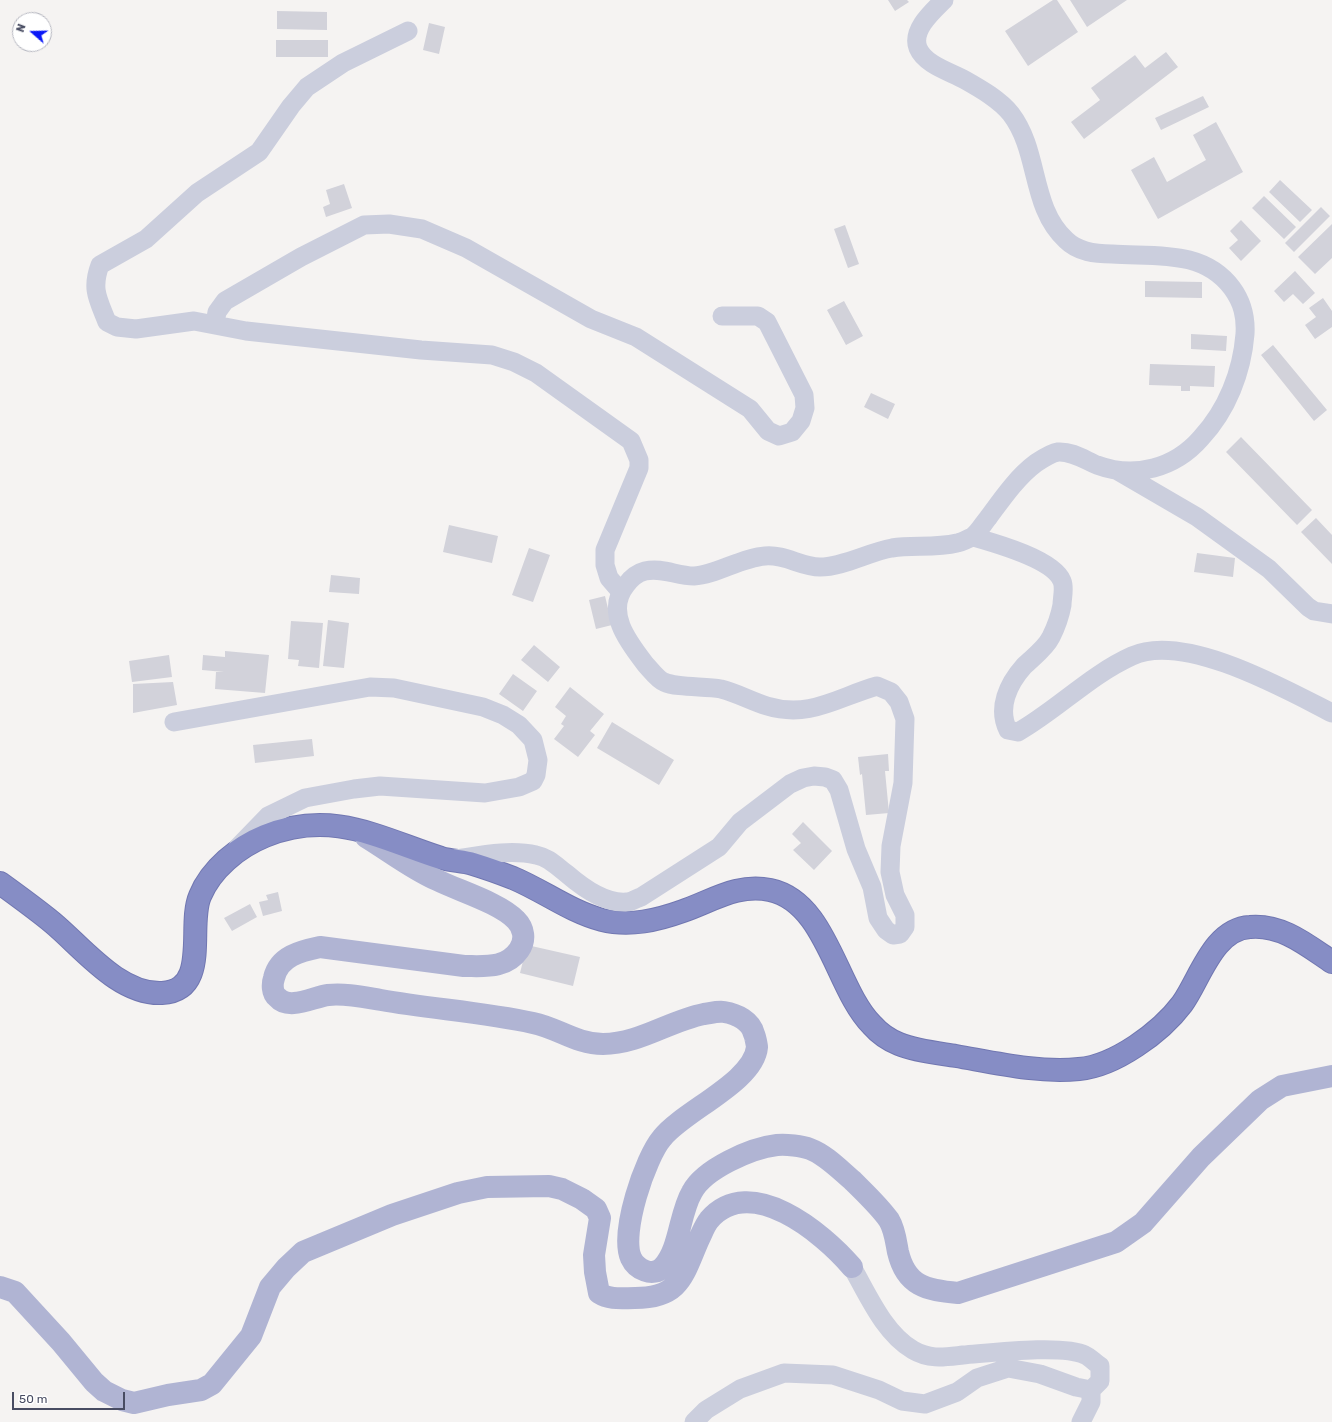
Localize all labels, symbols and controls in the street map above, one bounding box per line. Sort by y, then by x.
north arrow [12,12,52,52]
text: N [14,22,29,34]
scale bar [14,1384,127,1410]
text: 50 m [19,1392,47,1406]

